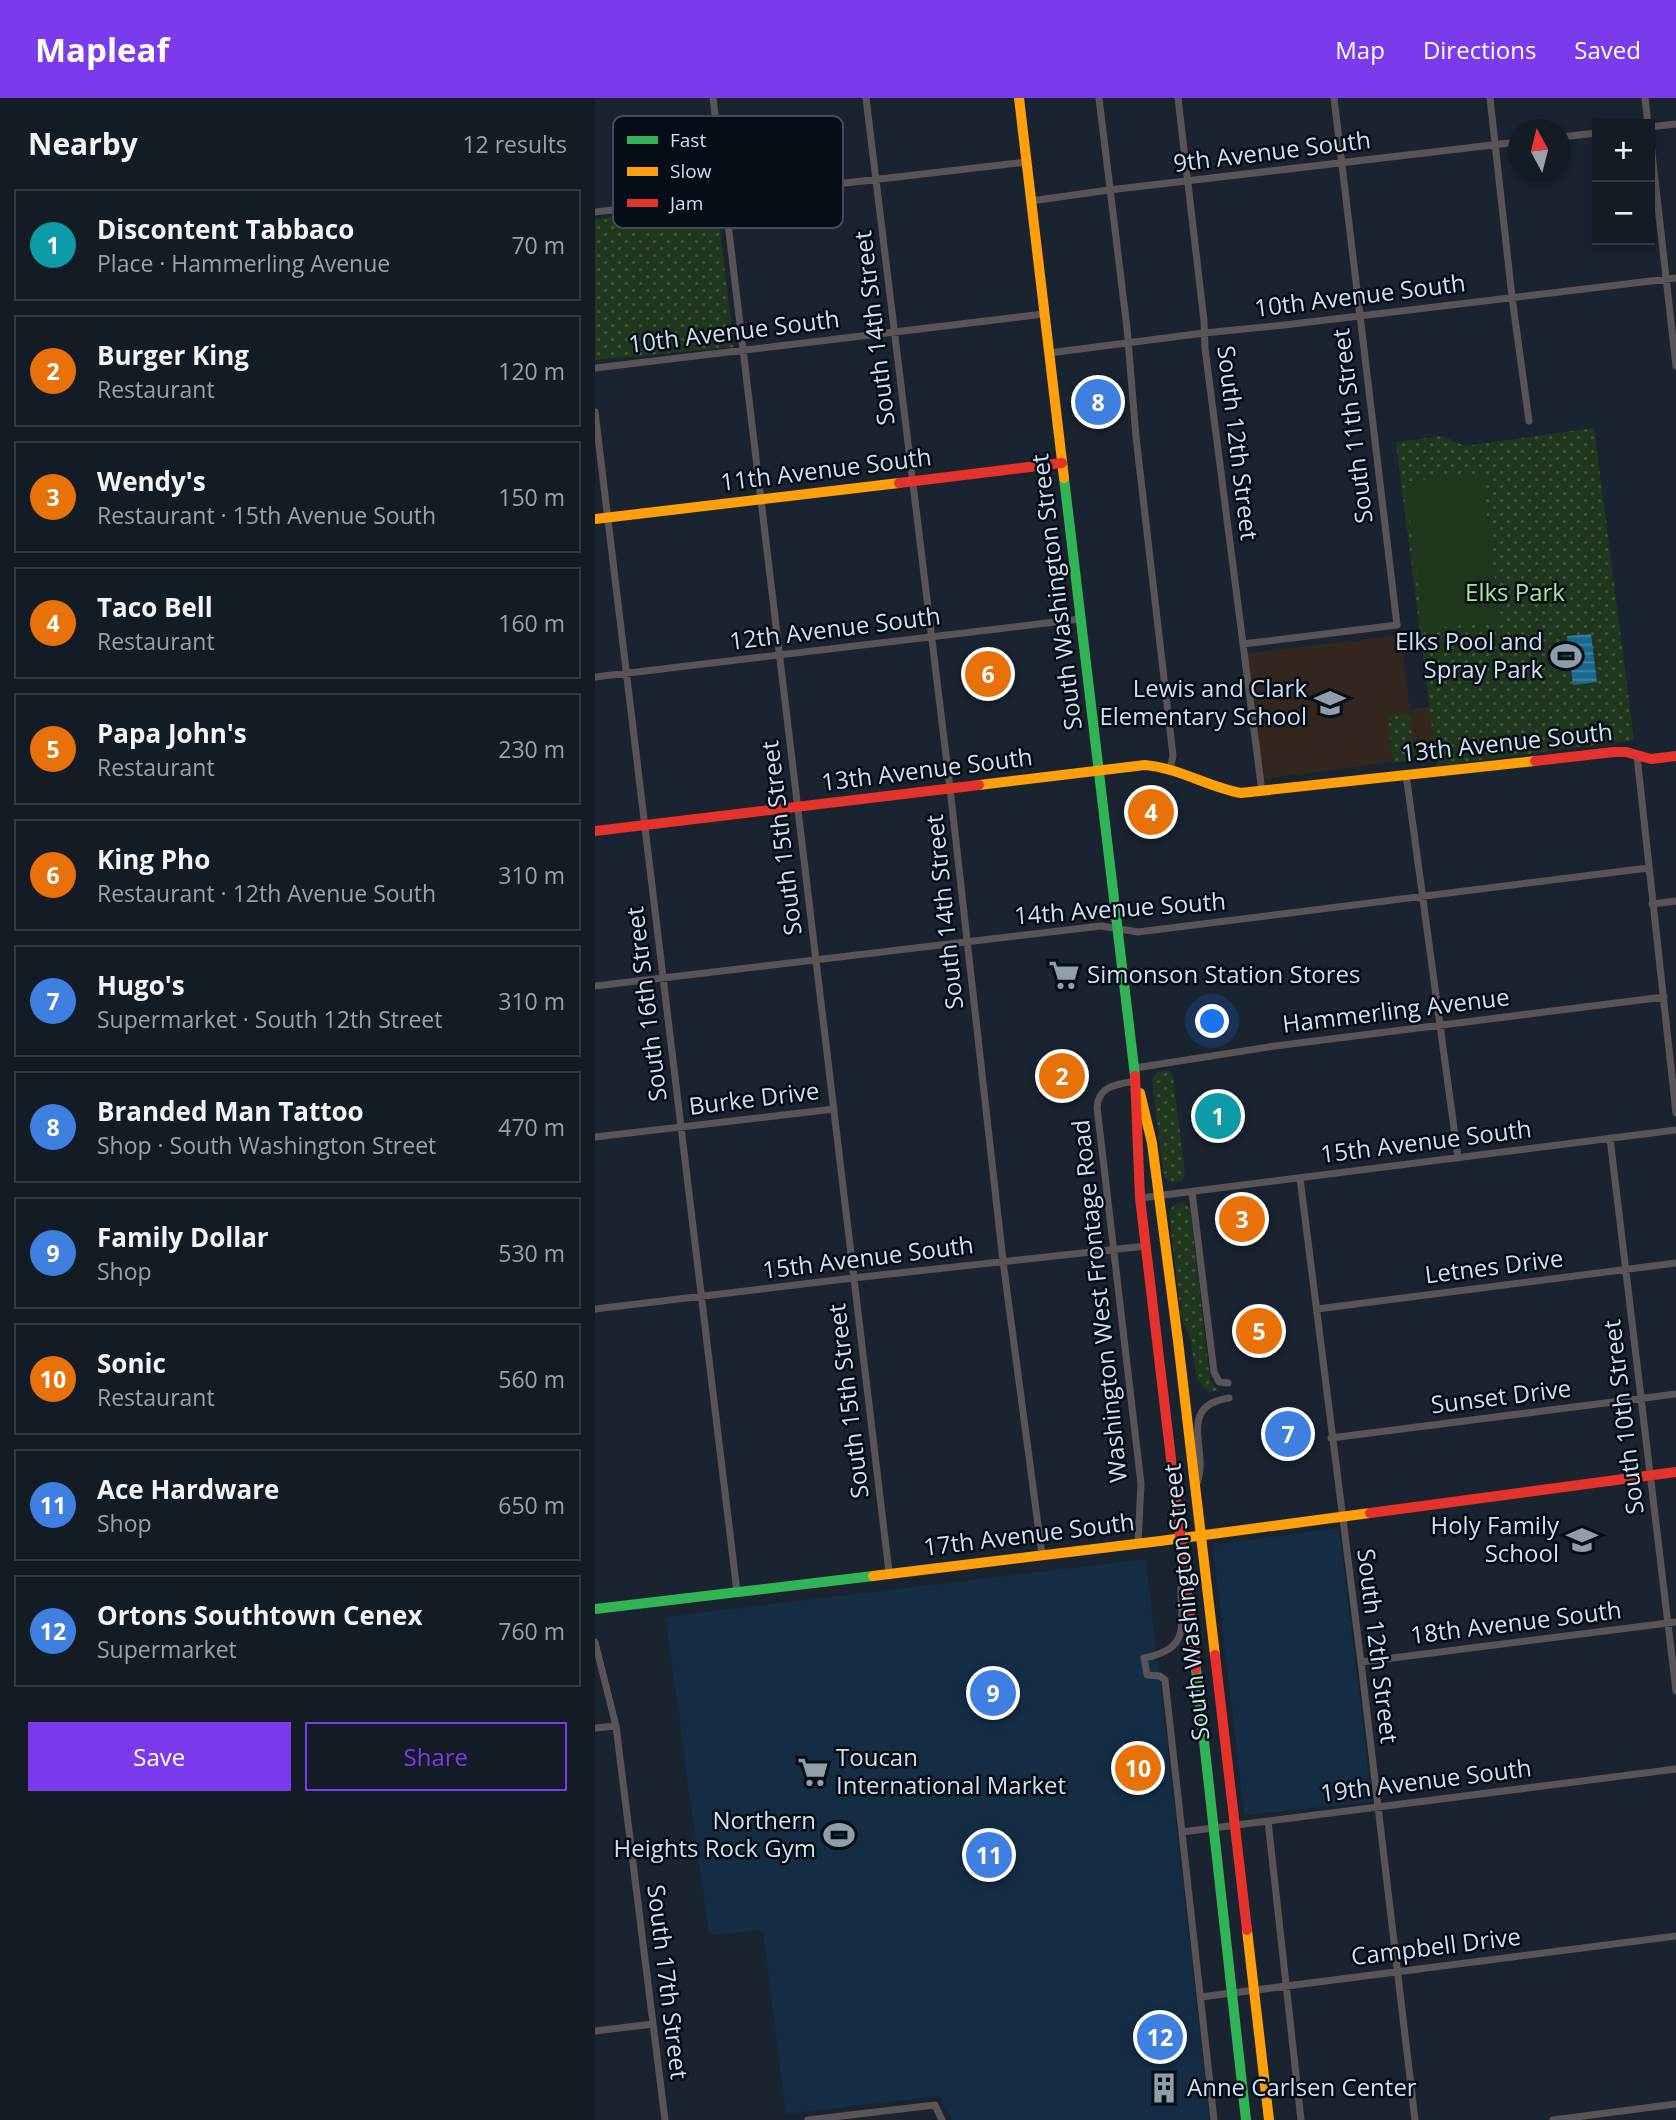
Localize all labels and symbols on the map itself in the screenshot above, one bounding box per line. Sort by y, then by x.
legend [613,116,843,228]
north arrow [1508,119,1571,182]
street label: 9th Avenue South [1171,122,1372,179]
text: Fast [670,127,706,153]
text: Slow [670,158,712,184]
text: Jam [668,190,703,216]
street label: South 14th Street [845,229,902,427]
street label: 10th Avenue South [1252,265,1467,324]
street label: 10th Avenue South [626,301,841,360]
street label: South 11th Street [1323,327,1380,525]
street label: South 12th Street [1210,344,1267,542]
pin: 8 [1075,376,1121,428]
street label: 11th Avenue South [718,439,933,498]
street label: South Washington Street [1022,452,1089,732]
park label: Elks Park [1465,575,1565,608]
street label: 12th Avenue South [727,598,942,657]
place label: Elks Pool and Spray Park [1395,624,1543,685]
sports icon: Elks Pool and Spray Park [1549,639,1583,673]
pin: 6 [965,648,1011,700]
place label: Lewis and Clark Elementary School [1099,671,1307,732]
school or university icon: Lewis and Clark Elementary School [1313,686,1347,720]
street label: 13th Avenue South [1400,714,1614,769]
street label: South 15th Street [752,739,809,937]
street label: 13th Avenue South [819,739,1034,798]
pin: 4 [1128,786,1174,838]
street label: South 14th Street [917,813,970,1011]
street label: 14th Avenue South [1013,884,1227,931]
street label: South 16th Street [617,905,674,1103]
place label: Simonson Station Stores [1087,957,1360,990]
supermarket icon: Simonson Station Stores [1047,958,1081,992]
street label: Hammerling Avenue [1280,979,1511,1040]
your location [1195,1004,1229,1038]
pin: 2 [1039,1050,1085,1102]
street label: Burke Drive [687,1073,821,1122]
pin: 1 [1195,1090,1241,1142]
street label: 15th Avenue South [1318,1111,1533,1170]
street label: Washington West Frontage Road [1063,1118,1134,1484]
pin: 3 [1219,1193,1265,1245]
street label: 15th Avenue South [760,1227,975,1286]
street label: Letnes Drive [1423,1241,1565,1290]
street label: South 15th Street [819,1302,876,1500]
pin: 5 [1236,1305,1282,1357]
street label: South 10th Street [1594,1318,1651,1516]
street label: Sunset Drive [1429,1371,1573,1420]
pin: 7 [1265,1408,1311,1460]
street label: South Washington Street [1155,1462,1216,1742]
street label: 17th Avenue South [921,1504,1136,1563]
place label: Holy Family School [1430,1508,1560,1569]
school or university icon: Holy Family School [1565,1523,1599,1557]
street label: South 12th Street [1350,1547,1407,1745]
street label: 18th Avenue South [1408,1592,1623,1651]
pin: 9 [970,1667,1016,1719]
place label: Toucan International Market [836,1740,1066,1801]
pin: 10 [1115,1742,1161,1794]
street label: 19th Avenue South [1318,1750,1533,1809]
supermarket icon: Toucan International Market [796,1755,830,1789]
place label: Northern Heights Rock Gym [614,1803,816,1864]
sports icon: Northern Heights Rock Gym [822,1818,856,1852]
pin: 11 [966,1829,1012,1881]
street label: South 17th Street [640,1883,697,2081]
street label: Campbell Drive [1349,1919,1523,1972]
pin: 12 [1137,2011,1183,2063]
place label: Anne Carlsen Center [1187,2070,1417,2103]
building icon: Anne Carlsen Center [1147,2071,1181,2105]

